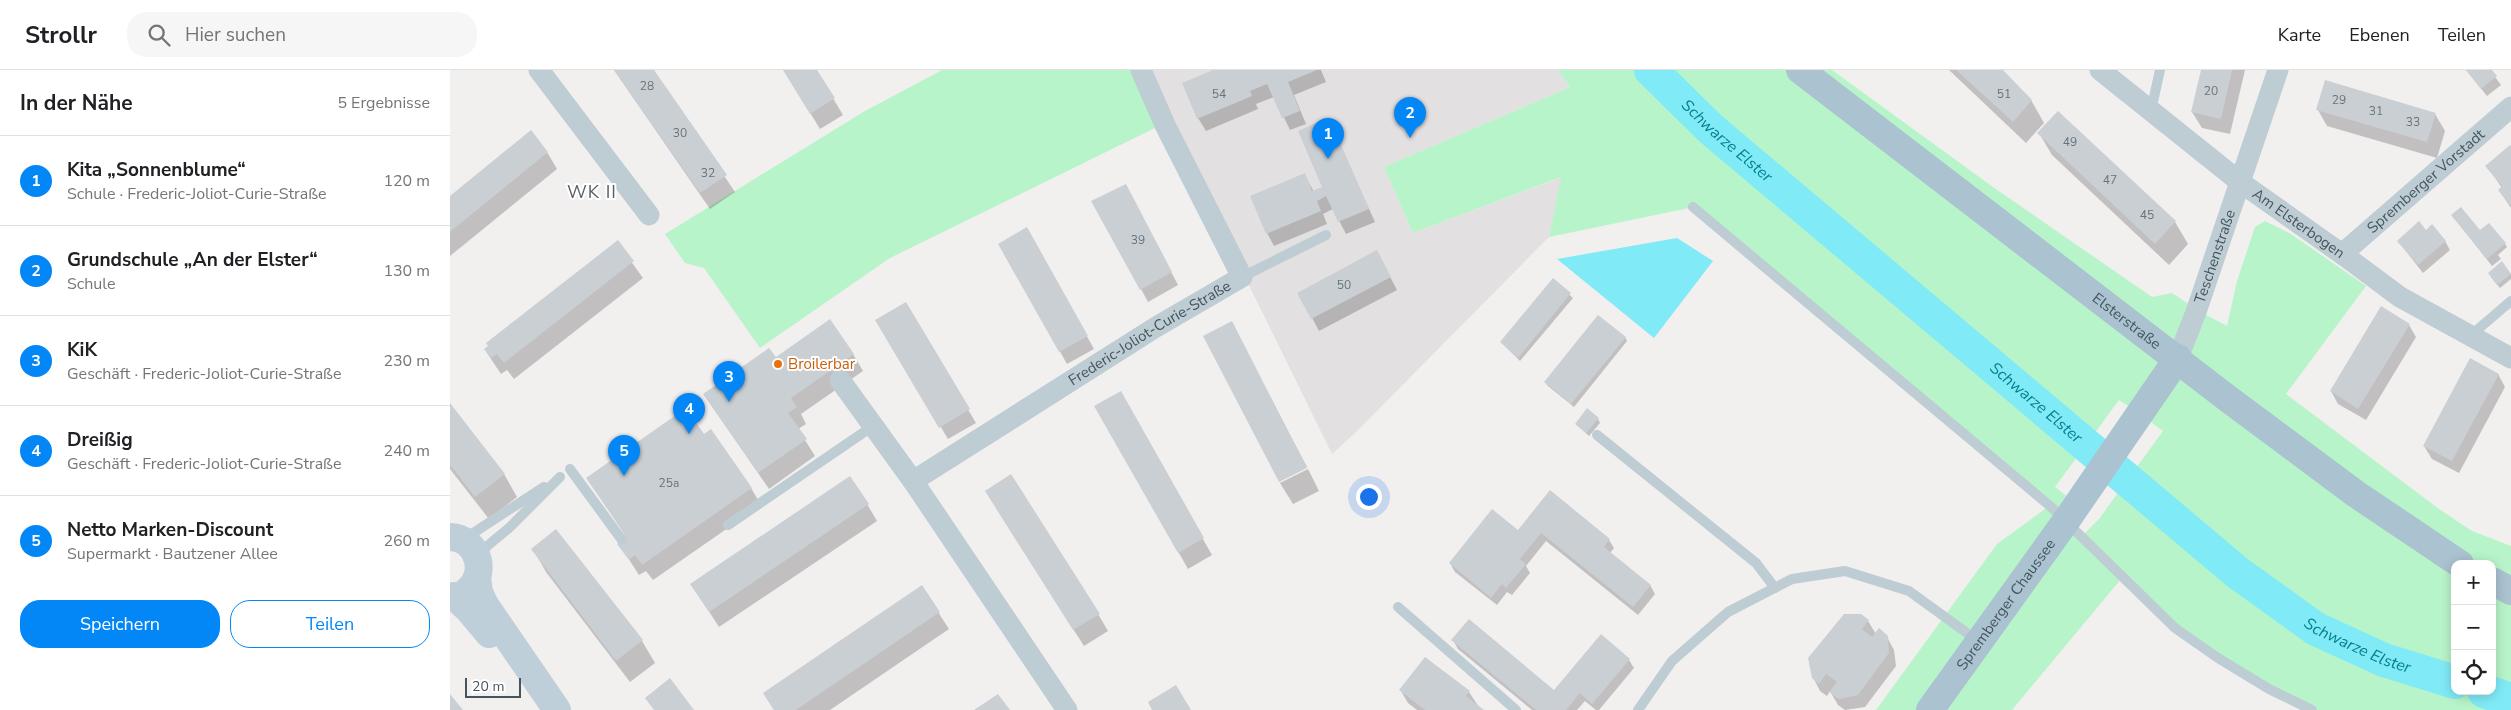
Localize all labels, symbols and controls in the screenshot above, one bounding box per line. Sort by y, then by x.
search box [127,12,477,57]
text: Strollr [25,19,97,51]
icon: search [145,21,173,49]
text: Hier suchen [185,22,286,48]
text: Karte [2278,23,2321,47]
text: Ebenen [2349,23,2410,47]
text: Teilen [2438,23,2486,47]
house number: 28 [640,78,654,94]
house number: 20 [2204,83,2218,99]
house number: 54 [1212,86,1226,102]
house number: 51 [1997,86,2011,102]
text: In der Nähe [20,89,133,117]
text: 5 Ergebnisse [337,92,430,114]
house number: 29 [2332,92,2346,108]
water label: Schwarze Elster [1676,95,1778,188]
pin: 2 [1394,97,1426,138]
house number: 31 [2369,103,2383,119]
house number: 33 [2406,114,2420,130]
pin: 1 [1312,118,1344,159]
street label: Spremberger Vorstadt [2363,124,2489,238]
house number: 30 [673,125,687,141]
house number: 49 [2063,134,2077,150]
text: Kita „Sonnenblume“ [67,157,246,183]
house number: 32 [701,165,715,181]
text: 1 [31,170,41,192]
text: 120 m [383,170,430,192]
house number: 47 [2103,172,2117,188]
district label: WK II [567,180,617,204]
text: Schule · Frederic-Joliot-Curie-Straße [67,183,327,205]
street label: Am Elsterbogen [2248,184,2349,263]
house number: 45 [2140,207,2154,223]
street label: Teschenstraße [2190,207,2240,306]
house number: 39 [1131,232,1145,248]
text: Grundschule „An der Elster“ [67,247,318,273]
text: 2 [31,260,41,282]
text: 130 m [383,260,430,282]
text: Schule [67,273,115,295]
street label: Frederic-Joliot-Curie-Straße [1064,276,1234,390]
house number: 50 [1337,277,1351,293]
street label: Elsterstraße [2088,288,2165,354]
text: KiK [67,337,97,363]
text: 3 [31,350,41,372]
text: 230 m [383,350,430,372]
place label: Broilerbar [788,354,856,374]
water label: Schwarze Elster [1985,357,2088,449]
marker: Broilerbar [772,358,784,370]
pin: 3 [713,361,745,402]
text: Geschäft · Frederic-Joliot-Curie-Straße [67,363,341,385]
pin: 4 [673,393,705,434]
text: Dreißig [67,427,133,453]
pin: 5 [608,435,640,476]
text: 4 [31,440,41,462]
text: 240 m [383,440,430,462]
text: Geschäft · Frederic-Joliot-Curie-Straße [67,453,341,475]
house number: 25a [659,475,679,491]
your location [1356,484,1382,510]
text: Netto Marken-Discount [67,517,273,543]
text: 5 [31,530,41,552]
text: 260 m [383,530,430,552]
street label: Spremberger Chaussee [1952,535,2060,674]
text: Supermarkt · Bautzener Allee [67,543,278,565]
map controls [2451,560,2496,695]
button: + [2451,560,2496,605]
button: Speichern [20,600,220,648]
button: Teilen [230,600,430,648]
button: − [2451,605,2496,650]
water label: Schwarze Elster [2299,613,2415,679]
button: locate [2451,650,2496,695]
scale bar [465,675,521,698]
text: 20 m [472,677,504,696]

